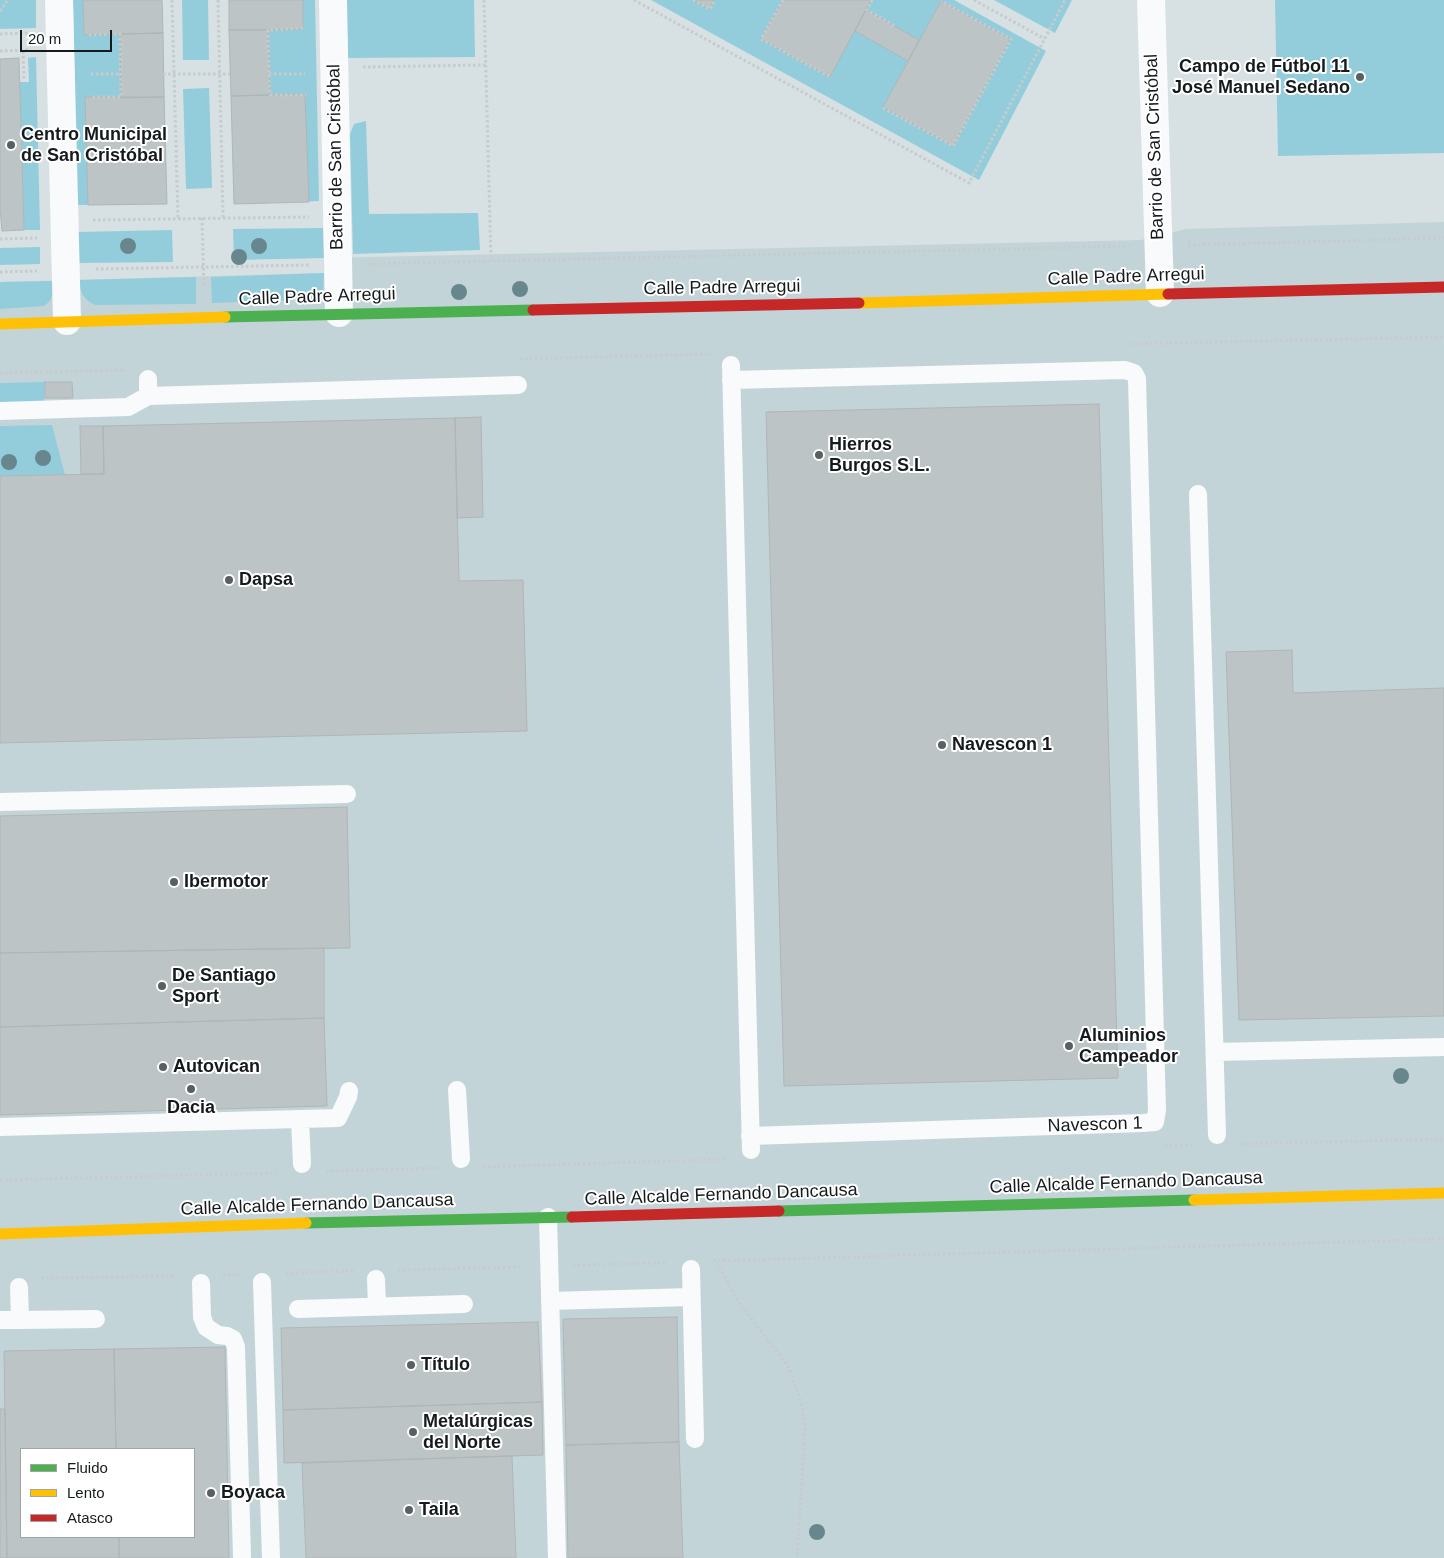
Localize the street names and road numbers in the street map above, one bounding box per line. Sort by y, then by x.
street label: Barrio de San Cristóbal [1141,54,1169,240]
street label: Barrio de San Cristóbal [324,64,348,250]
street label: Calle Padre Arregui [1047,263,1205,291]
street label: Calle Padre Arregui [643,276,801,300]
street label: Calle Padre Arregui [238,283,396,311]
street label: Navescon 1 [1047,1113,1143,1137]
street label: Calle Alcalde Fernando Dancausa [989,1167,1263,1199]
street label: Calle Alcalde Fernando Dancausa [584,1179,858,1211]
street label: Calle Alcalde Fernando Dancausa [180,1189,454,1221]

